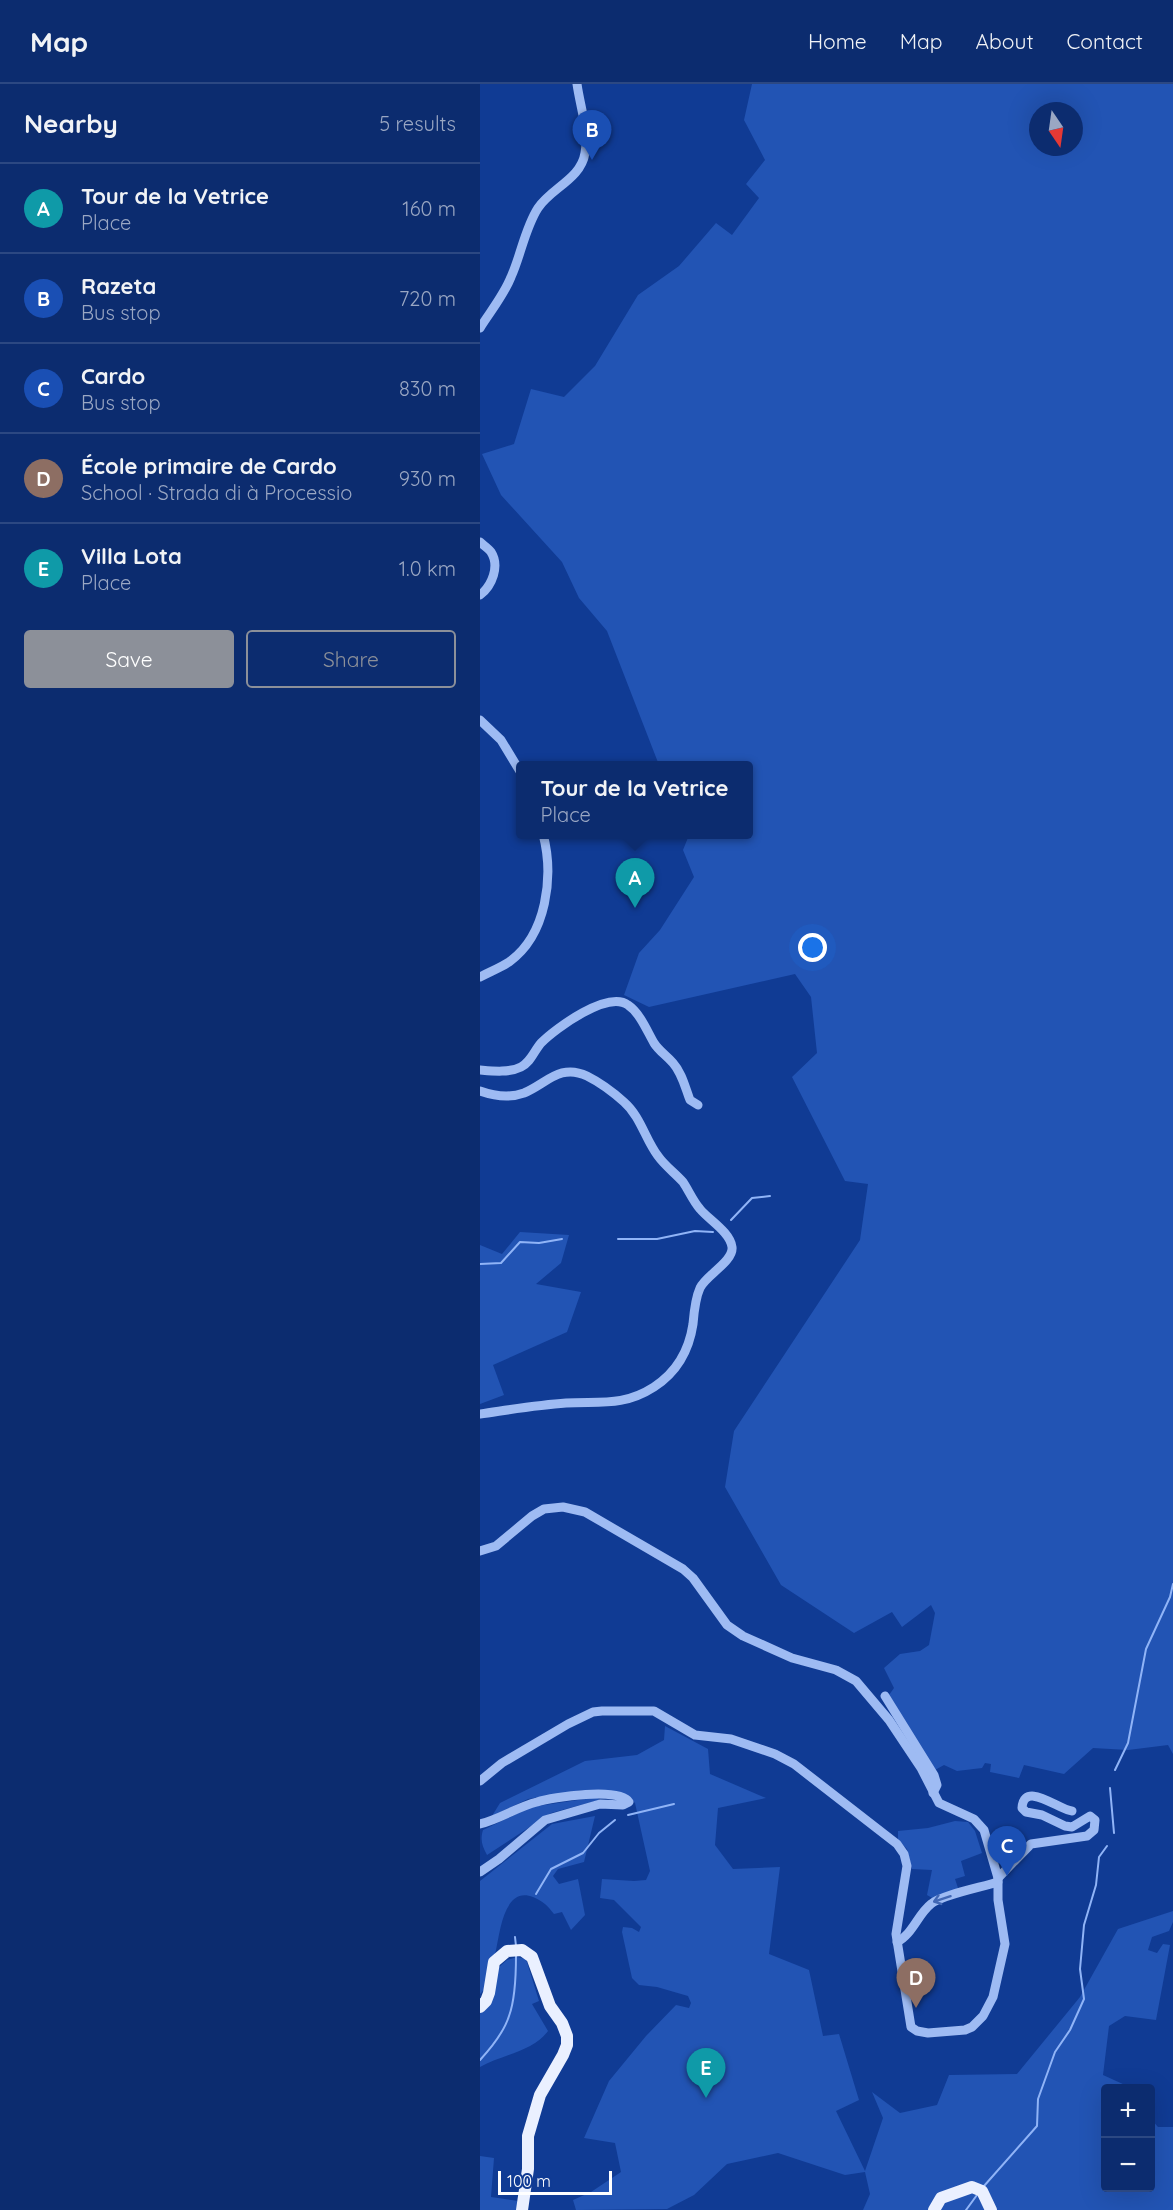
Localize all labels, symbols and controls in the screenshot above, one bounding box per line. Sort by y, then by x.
text: Map [30,24,88,59]
text: Home [808,28,867,54]
text: Map [900,28,943,54]
text: About [976,28,1034,54]
text: Contact [1067,28,1143,54]
north arrow [1029,102,1083,156]
text: Nearby [24,107,118,140]
pin: B [572,110,612,160]
text: 5 results [379,111,456,136]
text: Tour de la Vetrice [81,182,269,210]
text: A [37,196,50,221]
text: 160 m [402,196,456,221]
text: Place [81,210,131,235]
text: Razeta [81,272,156,300]
text: B [37,286,50,311]
text: 720 m [399,286,456,311]
text: Bus stop [81,300,161,325]
text: Cardo [81,362,145,390]
text: C [37,376,50,401]
text: 830 m [399,376,456,401]
text: Bus stop [81,390,161,415]
text: École primaire de Cardo [81,452,337,480]
text: D [36,466,51,491]
text: 930 m [399,466,456,491]
text: School · Strada di à Processio [81,480,352,505]
text: Villa Lota [81,542,182,570]
text: E [38,556,49,581]
text: 1.0 km [399,556,456,581]
text: Place [81,570,131,595]
button: Save [24,630,234,688]
button: Share [246,630,456,688]
popup [516,761,753,839]
text: Tour de la Vetrice [541,774,728,802]
text: Place [541,802,591,827]
pin: A [616,858,654,908]
your location [798,933,827,962]
pin: C [988,1826,1026,1876]
one-way arrow [933,1894,952,1905]
pin: D [896,1958,936,2008]
pin: E [686,2048,726,2098]
map controls [1101,2084,1155,2192]
button: + [1101,2084,1155,2138]
button: − [1101,2138,1155,2192]
scale bar [498,2168,612,2196]
text: 100 m [507,2171,551,2191]

